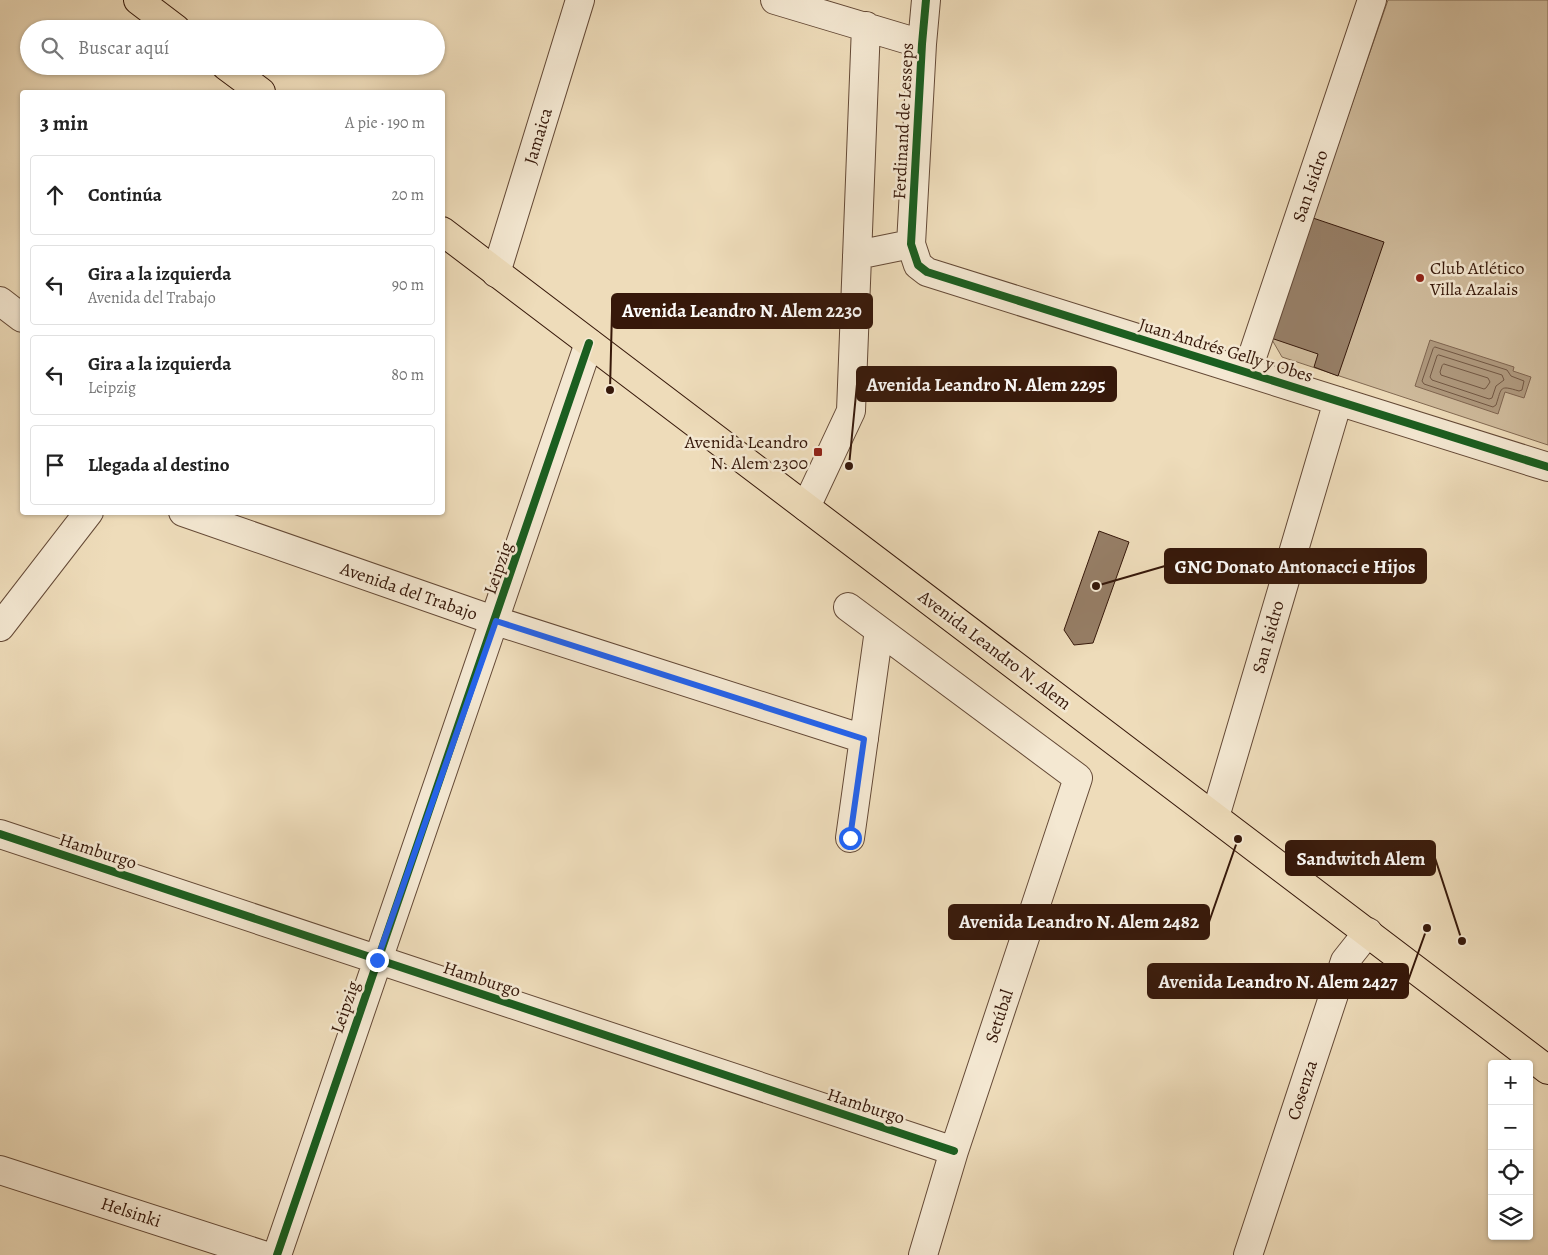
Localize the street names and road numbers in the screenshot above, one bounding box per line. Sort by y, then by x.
street label: Ferdinand de Lesseps [887,42,919,200]
street label: Jamaica [518,104,558,167]
street label: San Isidro [1286,147,1334,225]
street label: Juan Andrés Gelly y Obes [1136,312,1316,388]
street label: Leipzig [478,538,518,598]
street label: Avenida del Trabajo [336,556,481,626]
street label: Avenida Leandro N. Alem [913,584,1076,715]
street label: San Isidro [1246,598,1290,676]
street label: Hamburgo [56,827,140,875]
street label: Hamburgo [440,955,524,1003]
street label: Leipzig [325,977,365,1037]
street label: Setúbal [979,986,1019,1046]
street label: Cosenza [1281,1056,1323,1123]
street label: Hamburgo [824,1082,908,1130]
street label: Helsinki [98,1191,164,1233]

